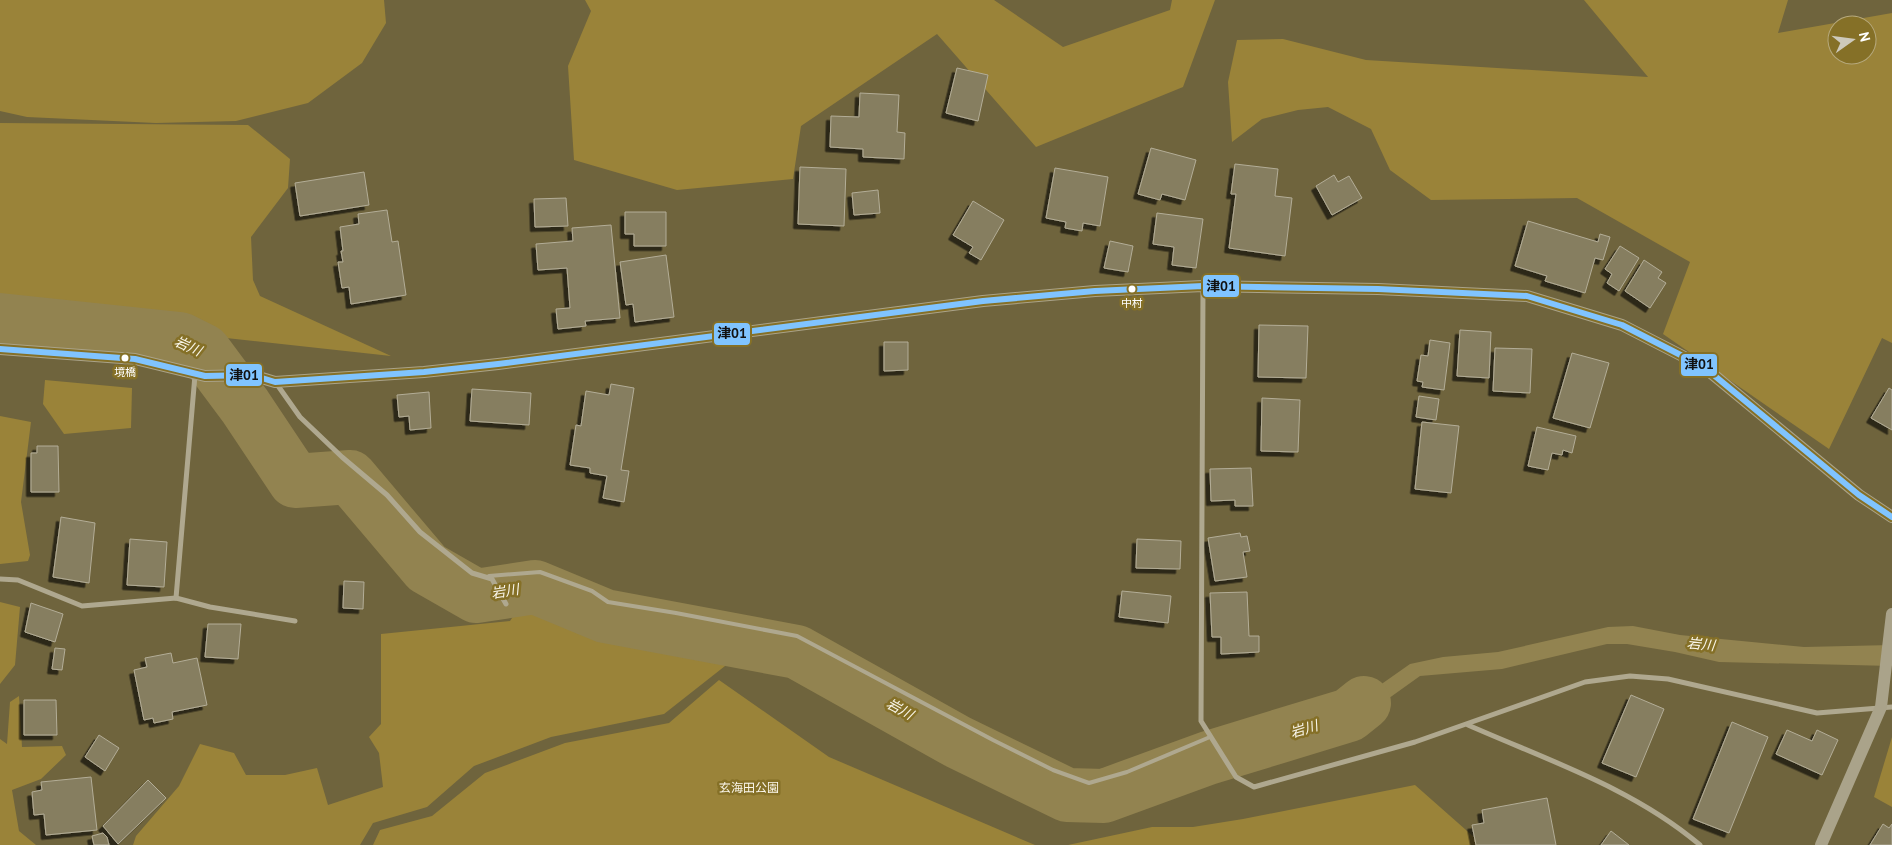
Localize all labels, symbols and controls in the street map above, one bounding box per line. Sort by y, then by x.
north arrow [1827,15,1877,65]
text: N [1855,30,1874,43]
line badge: 津01 [1202,274,1240,298]
text: 津01 [1206,277,1236,295]
marker: 中村 [1127,284,1137,294]
place label: 中村 [1121,296,1143,310]
line badge: 津01 [713,322,751,346]
text: 津01 [717,324,747,342]
water label: 岩川 [172,332,206,361]
marker: 境橋 [120,353,130,363]
line badge: 津01 [1680,353,1718,377]
text: 津01 [1684,355,1714,373]
line badge: 津01 [225,363,263,387]
place label: 境橋 [114,365,136,379]
text: 津01 [229,366,259,384]
water label: 岩川 [490,580,522,602]
water label: 岩川 [1686,634,1718,655]
water label: 岩川 [883,694,918,725]
water label: 岩川 [1288,716,1322,742]
park label: 玄海田公園 [719,780,779,795]

